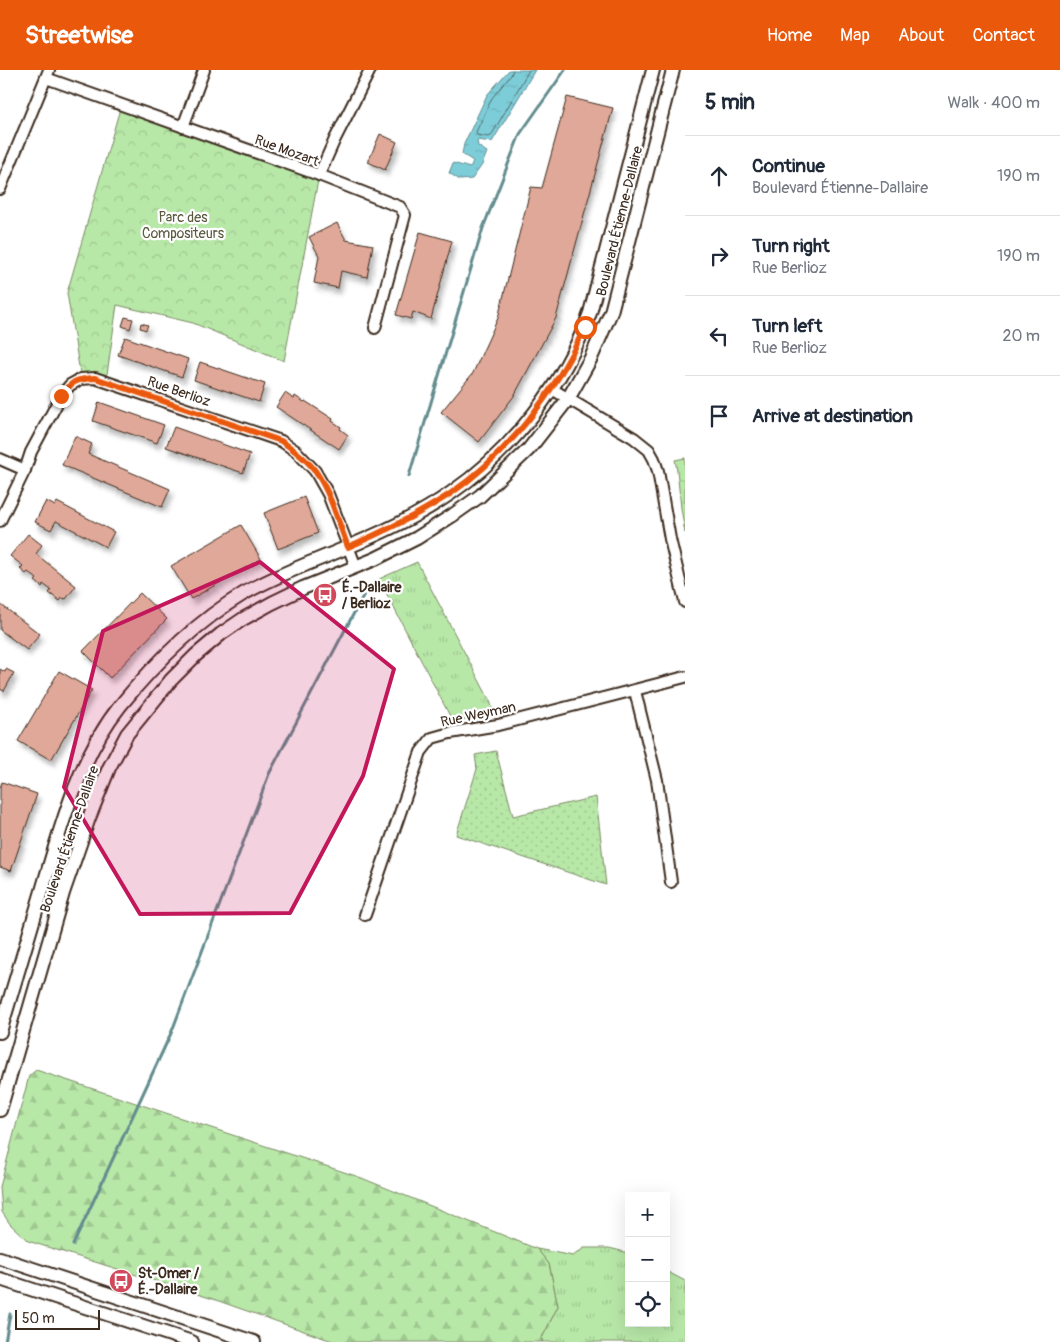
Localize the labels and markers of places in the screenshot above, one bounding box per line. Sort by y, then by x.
place label: É.-Dallaire / Berlioz [342,578,403,612]
bus stop icon: É.-Dallaire / Berlioz [312,582,338,608]
place label: St-Omer / É.-Dallaire [138,1265,199,1298]
bus stop icon: St-Omer / É.-Dallaire [108,1268,134,1294]

